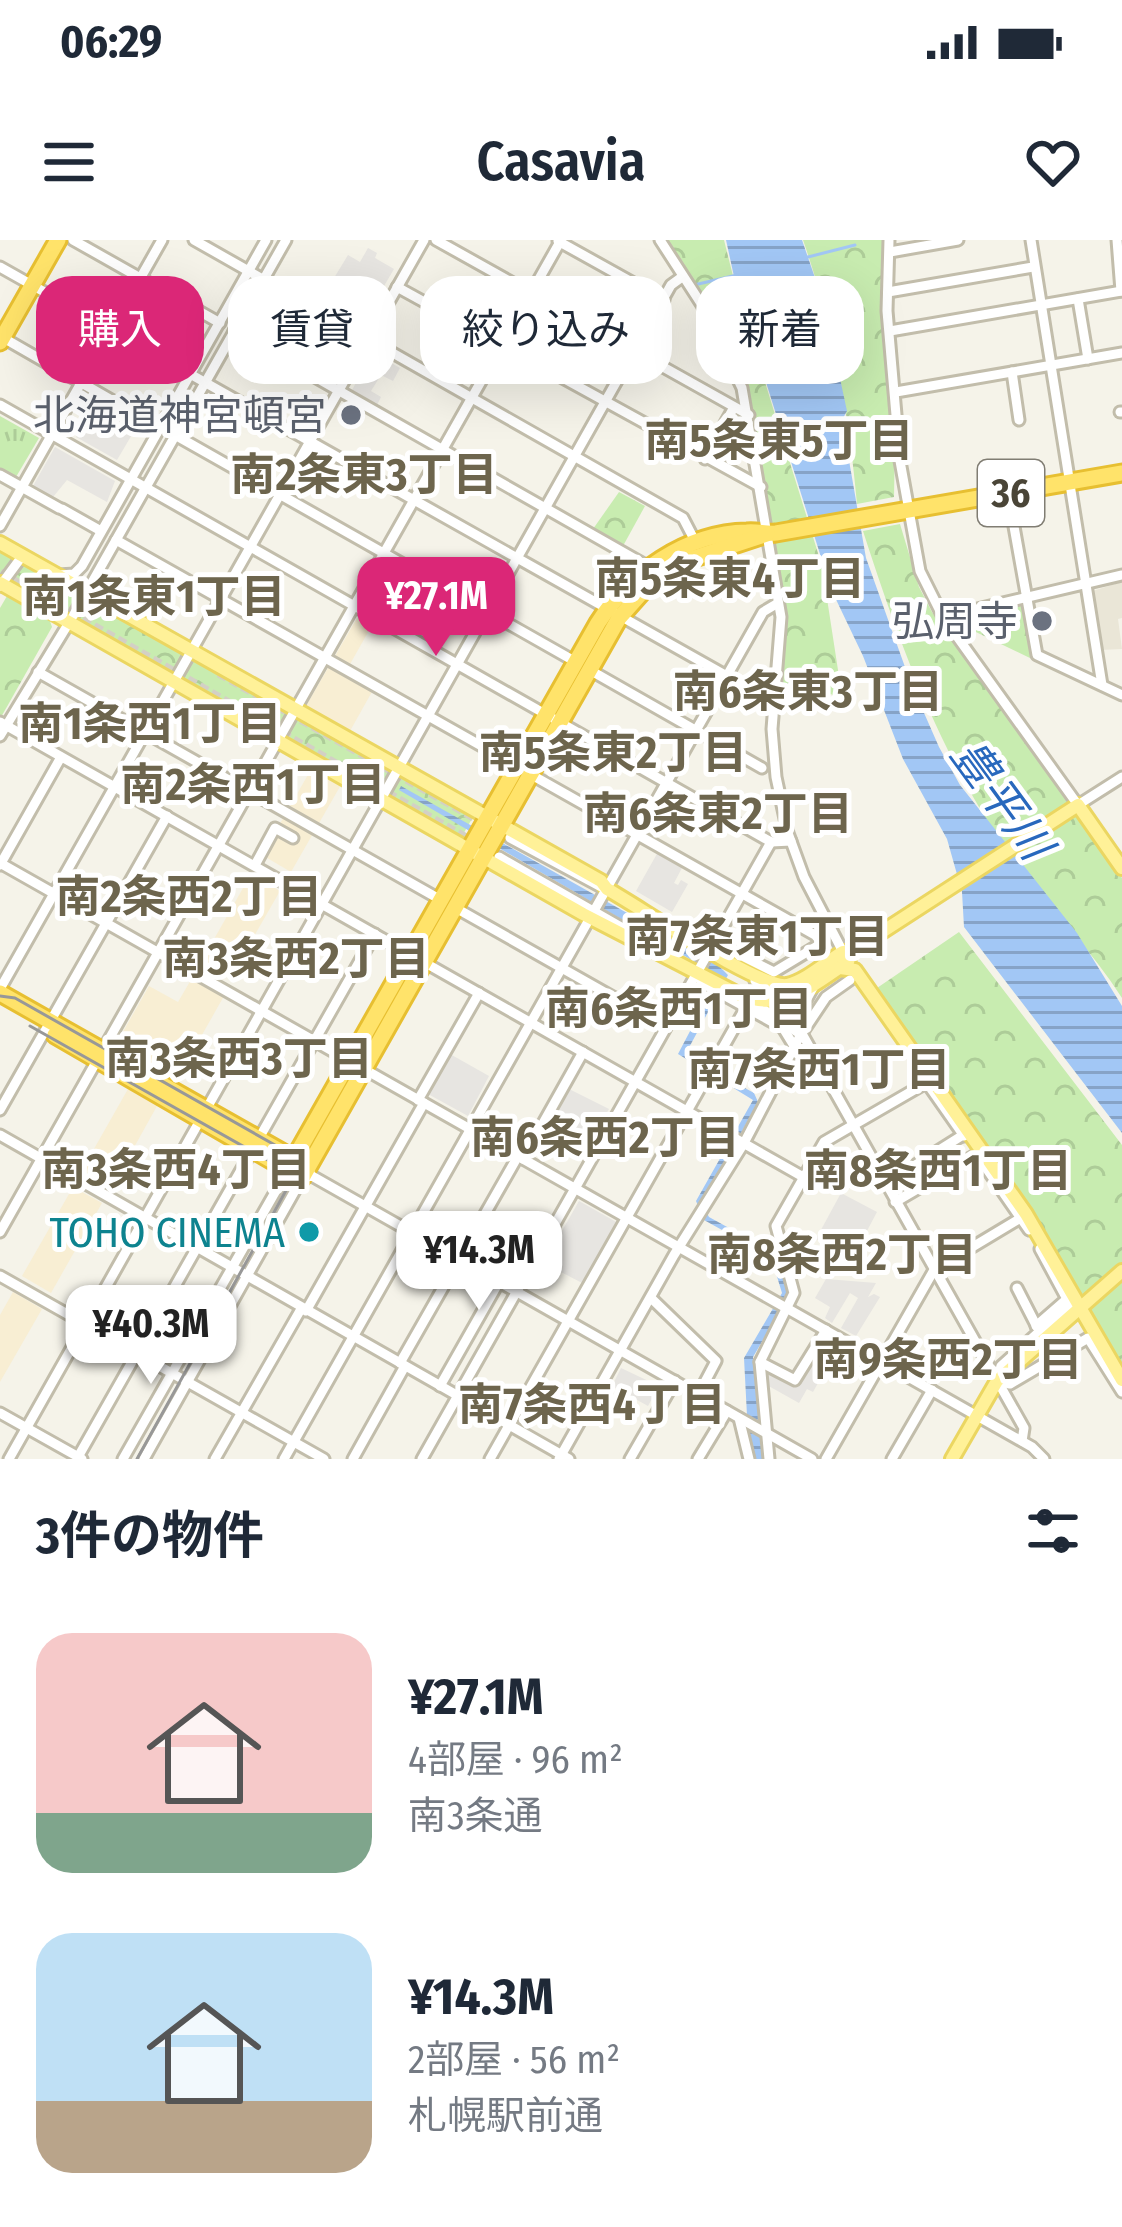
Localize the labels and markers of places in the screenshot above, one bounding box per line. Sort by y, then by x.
place label: 北海道神宮頓宮 [33,391,327,441]
marker: 北海道神宮頓宮 [338,402,364,428]
pin: ¥27.1M [338,557,534,659]
place label: 弘周寺 [892,597,1018,647]
marker: 弘周寺 [1029,608,1055,634]
place label: TOHO CINEMA [49,1208,285,1258]
pin: ¥14.3M [381,1211,577,1313]
marker: TOHO CINEMA [296,1219,322,1245]
pin: ¥40.3M [53,1285,249,1387]

